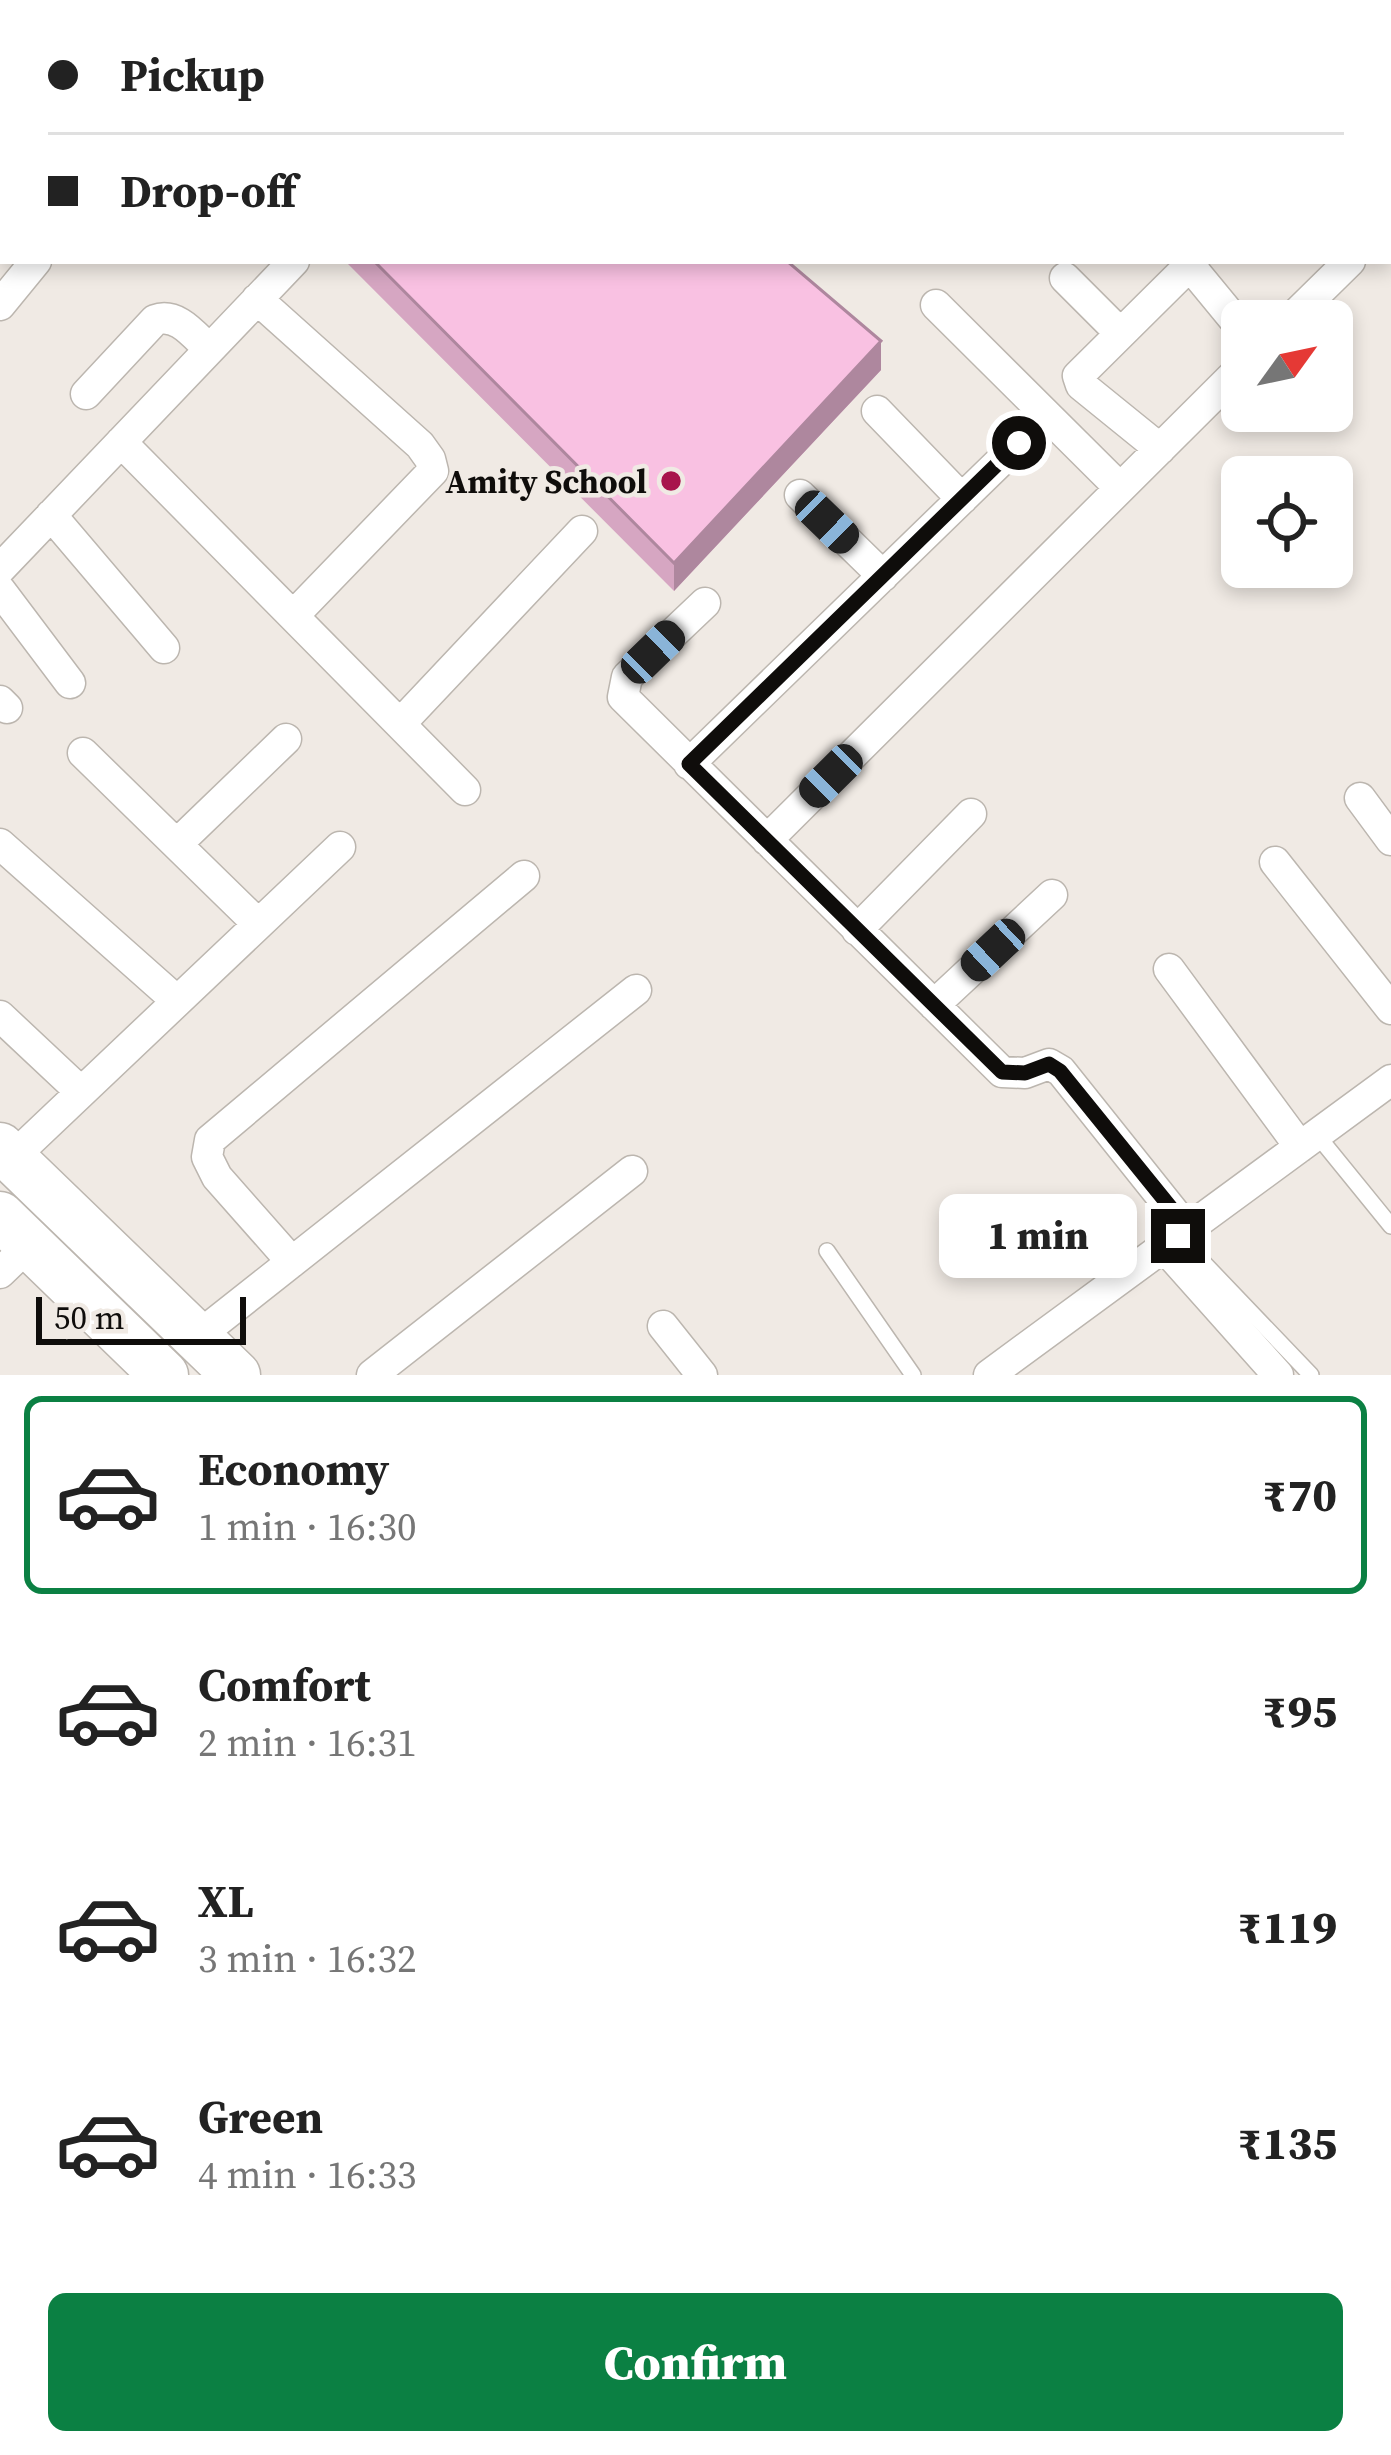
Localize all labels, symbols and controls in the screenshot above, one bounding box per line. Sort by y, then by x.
text: Pickup [120,44,265,106]
text: Drop-off [120,160,296,222]
north arrow [1221,300,1353,432]
map controls [1221,300,1353,588]
route start [992,416,1046,470]
button: locate [1221,456,1353,588]
place label: Amity School [445,459,647,504]
marker: Amity School [658,468,684,494]
car [789,484,865,560]
car [615,614,691,690]
car [793,738,869,814]
car [954,912,1032,988]
callout: 1 min [938,1194,1136,1278]
text: 1 min [987,1209,1089,1262]
route end [1151,1209,1205,1263]
scale bar [36,1291,246,1344]
text: 50 m [54,1295,124,1340]
text: Economy [198,1438,389,1500]
icon: car [54,1441,162,1549]
text: ₹70 [1263,1464,1337,1526]
text: 1 min · 16:30 [198,1500,417,1553]
text: Comfort [198,1654,371,1716]
icon: car [54,1657,162,1765]
text: ₹95 [1263,1680,1337,1742]
text: 2 min · 16:31 [198,1716,417,1769]
text: XL [198,1870,254,1932]
icon: car [54,1873,162,1981]
text: ₹119 [1238,1896,1337,1958]
text: 3 min · 16:32 [198,1932,417,1985]
text: Green [198,2086,323,2148]
icon: car [54,2089,162,2197]
text: ₹135 [1238,2112,1337,2174]
text: 4 min · 16:33 [198,2148,417,2201]
button: Confirm [48,2293,1343,2431]

